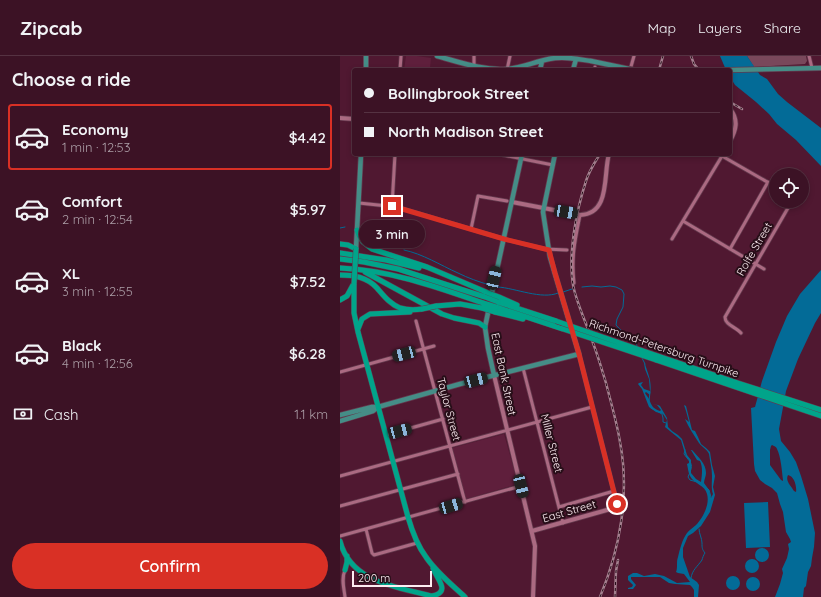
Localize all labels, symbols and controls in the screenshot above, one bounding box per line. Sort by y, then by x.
text: Zipcab [20,16,82,40]
text: Map [647,19,676,37]
text: Layers [698,19,742,37]
text: Share [764,19,801,37]
text: Choose a ride [12,68,131,91]
text: Bollingbrook Street [388,84,529,103]
icon: car [14,119,50,155]
text: Economy [62,120,129,139]
text: North Madison Street [388,122,544,141]
text: $4.42 [289,128,326,147]
text: 1 min · 12:53 [62,139,130,155]
map controls [769,168,809,208]
button: locate [769,168,809,208]
icon: car [14,191,50,227]
text: Comfort [62,192,123,211]
route end [383,197,401,215]
text: $5.97 [290,200,326,219]
car [553,204,579,220]
text: 2 min · 12:54 [62,211,133,227]
callout: 3 min [359,220,425,248]
street label: Rolfe Street [733,220,775,278]
text: 3 min [375,226,409,242]
icon: car [14,263,50,299]
text: XL [62,264,80,283]
car [485,265,503,291]
text: $7.52 [290,272,326,291]
text: 3 min · 12:55 [62,283,133,299]
street label: Richmond-Petersburg Turnpike [587,316,741,380]
street label: East Bank Street [488,331,520,417]
icon: car [14,335,50,371]
text: Black [62,336,102,355]
text: $6.28 [289,344,326,363]
car [391,345,417,363]
text: 4 min · 12:56 [62,355,133,371]
car [463,371,489,389]
street label: Taylor Street [434,376,464,442]
icon: cash [12,403,34,425]
text: Cash [44,405,78,424]
text: 1.1 km [294,406,328,422]
street label: Miller Street [538,412,566,474]
car [387,422,413,440]
car [512,473,530,499]
route start [608,495,626,513]
car [438,497,464,515]
street label: East Street [541,497,598,525]
button: Confirm [12,543,328,589]
scale bar [352,569,432,588]
text: 200 m [358,571,390,585]

